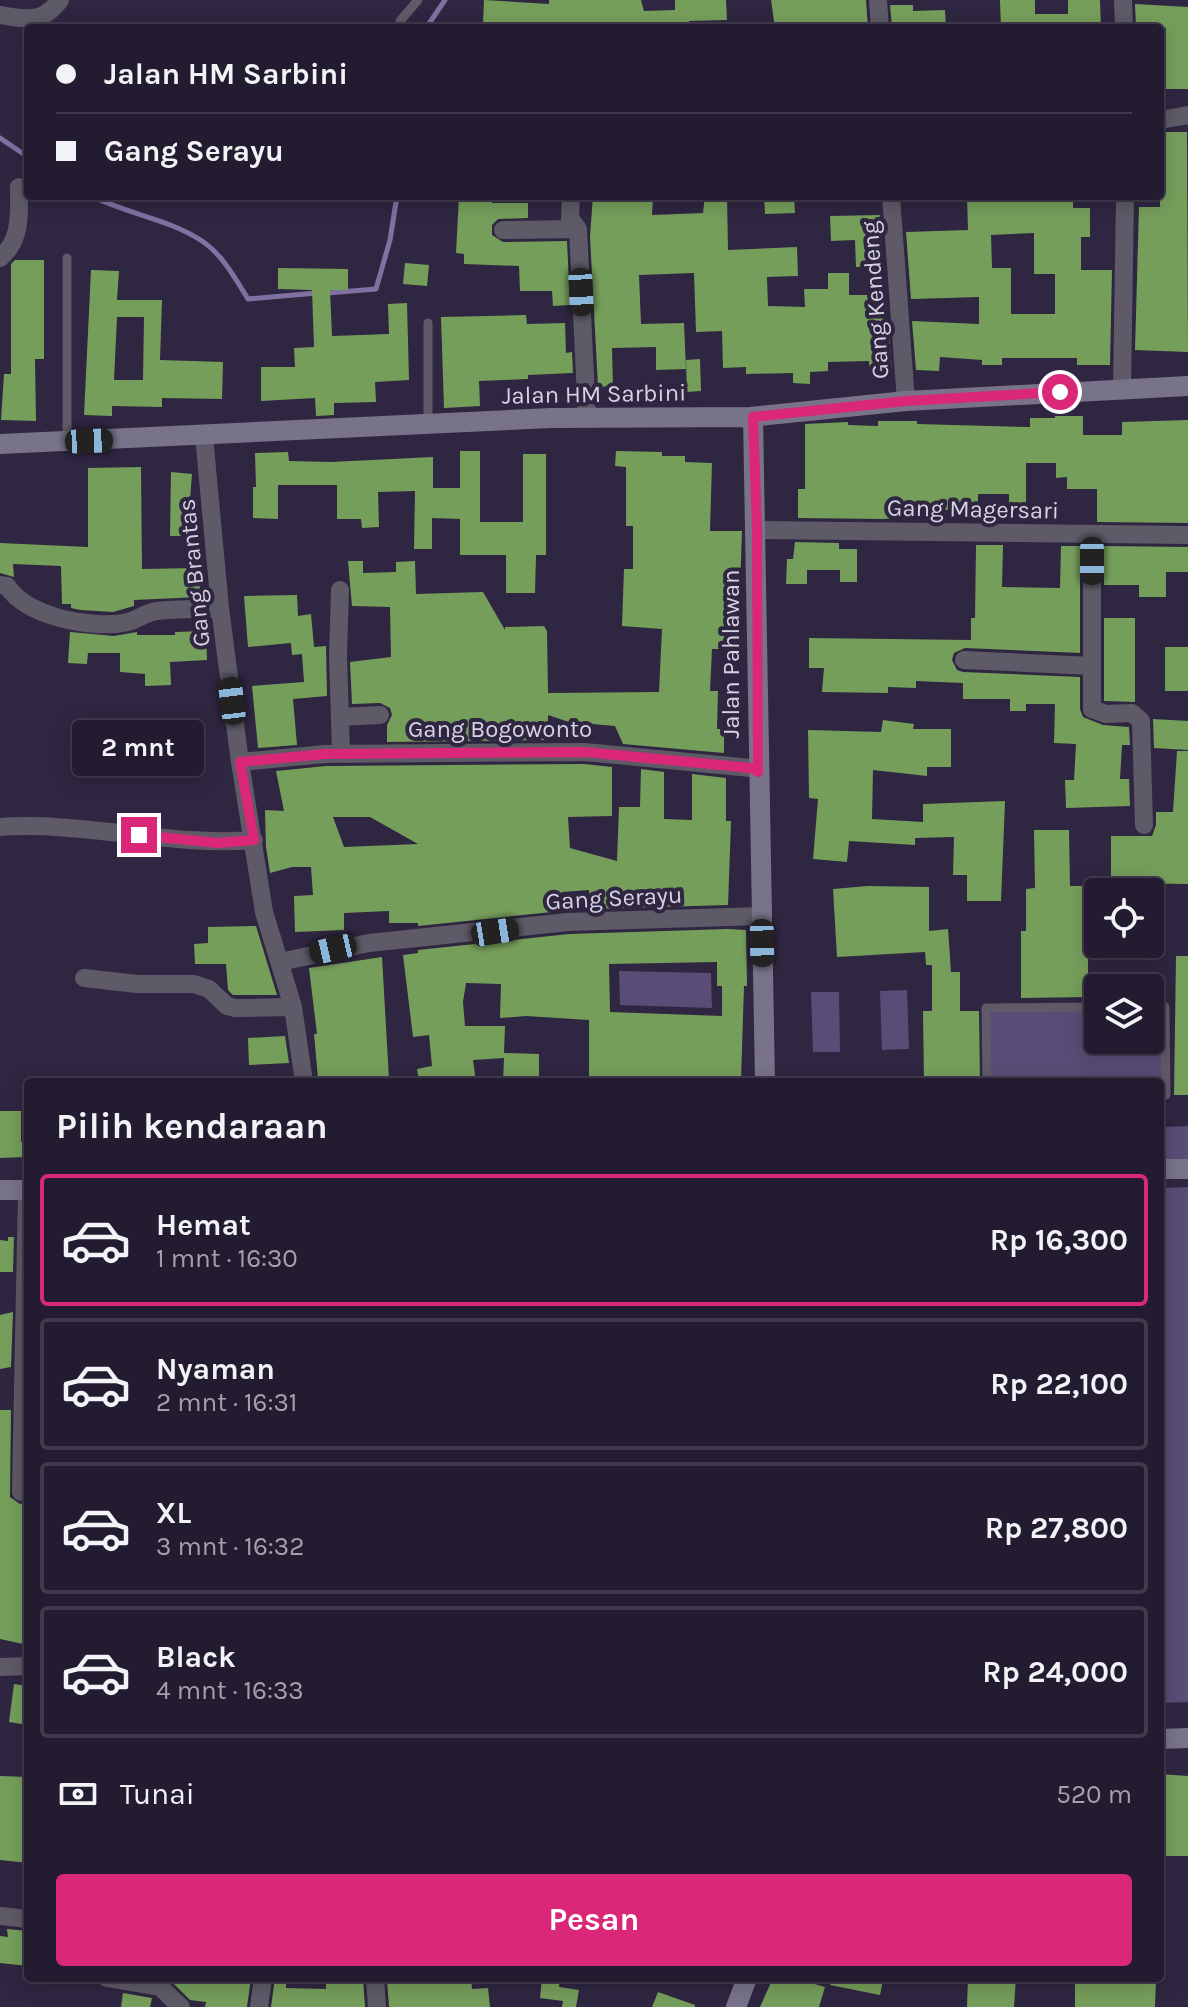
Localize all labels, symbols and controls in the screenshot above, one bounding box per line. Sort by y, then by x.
text: Jalan HM Sarbini [104,56,348,92]
text: Gang Serayu [104,133,284,169]
street label: Gang Kendeng [855,220,894,380]
car [568,267,594,317]
route start [1042,374,1078,410]
street label: Jalan HM Sarbini [502,378,686,410]
car [65,428,113,454]
street label: Gang Magersari [887,493,1059,525]
street label: Gang Brantas [172,498,216,648]
car [1080,537,1104,585]
street label: Jalan Pahlawan [717,569,745,739]
car [217,676,247,726]
street label: Gang Bogowonto [408,715,592,743]
callout: 2 mnt [73,719,205,775]
text: 2 mnt [101,732,175,763]
route end [121,817,157,853]
map controls [1084,878,1164,1054]
button: locate [1084,878,1164,958]
street label: Gang Serayu [545,880,683,916]
car [469,916,521,948]
car [750,919,774,967]
car [307,932,359,966]
button: layers [1084,974,1164,1054]
text: Pilih kendaraan [56,1105,328,1147]
icon: car [60,1204,132,1276]
text: Hemat [156,1207,251,1243]
text: Rp 16,300 [990,1222,1128,1258]
text: 1 mnt · 16:30 [156,1243,298,1274]
icon: car [60,1348,132,1420]
text: Nyaman [156,1351,275,1387]
text: Rp 22,100 [990,1366,1128,1402]
text: 2 mnt · 16:31 [156,1387,297,1418]
icon: car [60,1492,132,1564]
text: XL [156,1495,191,1531]
text: Rp 27,800 [985,1510,1128,1546]
text: 3 mnt · 16:32 [156,1531,304,1562]
icon: car [60,1636,132,1708]
text: Black [156,1639,236,1675]
text: Rp 24,000 [982,1654,1128,1690]
text: 4 mnt · 16:33 [156,1675,304,1706]
icon: cash [56,1772,100,1816]
text: Tunai [120,1776,195,1812]
text: 520 m [1056,1779,1132,1810]
button: Pesan [56,1874,1132,1966]

